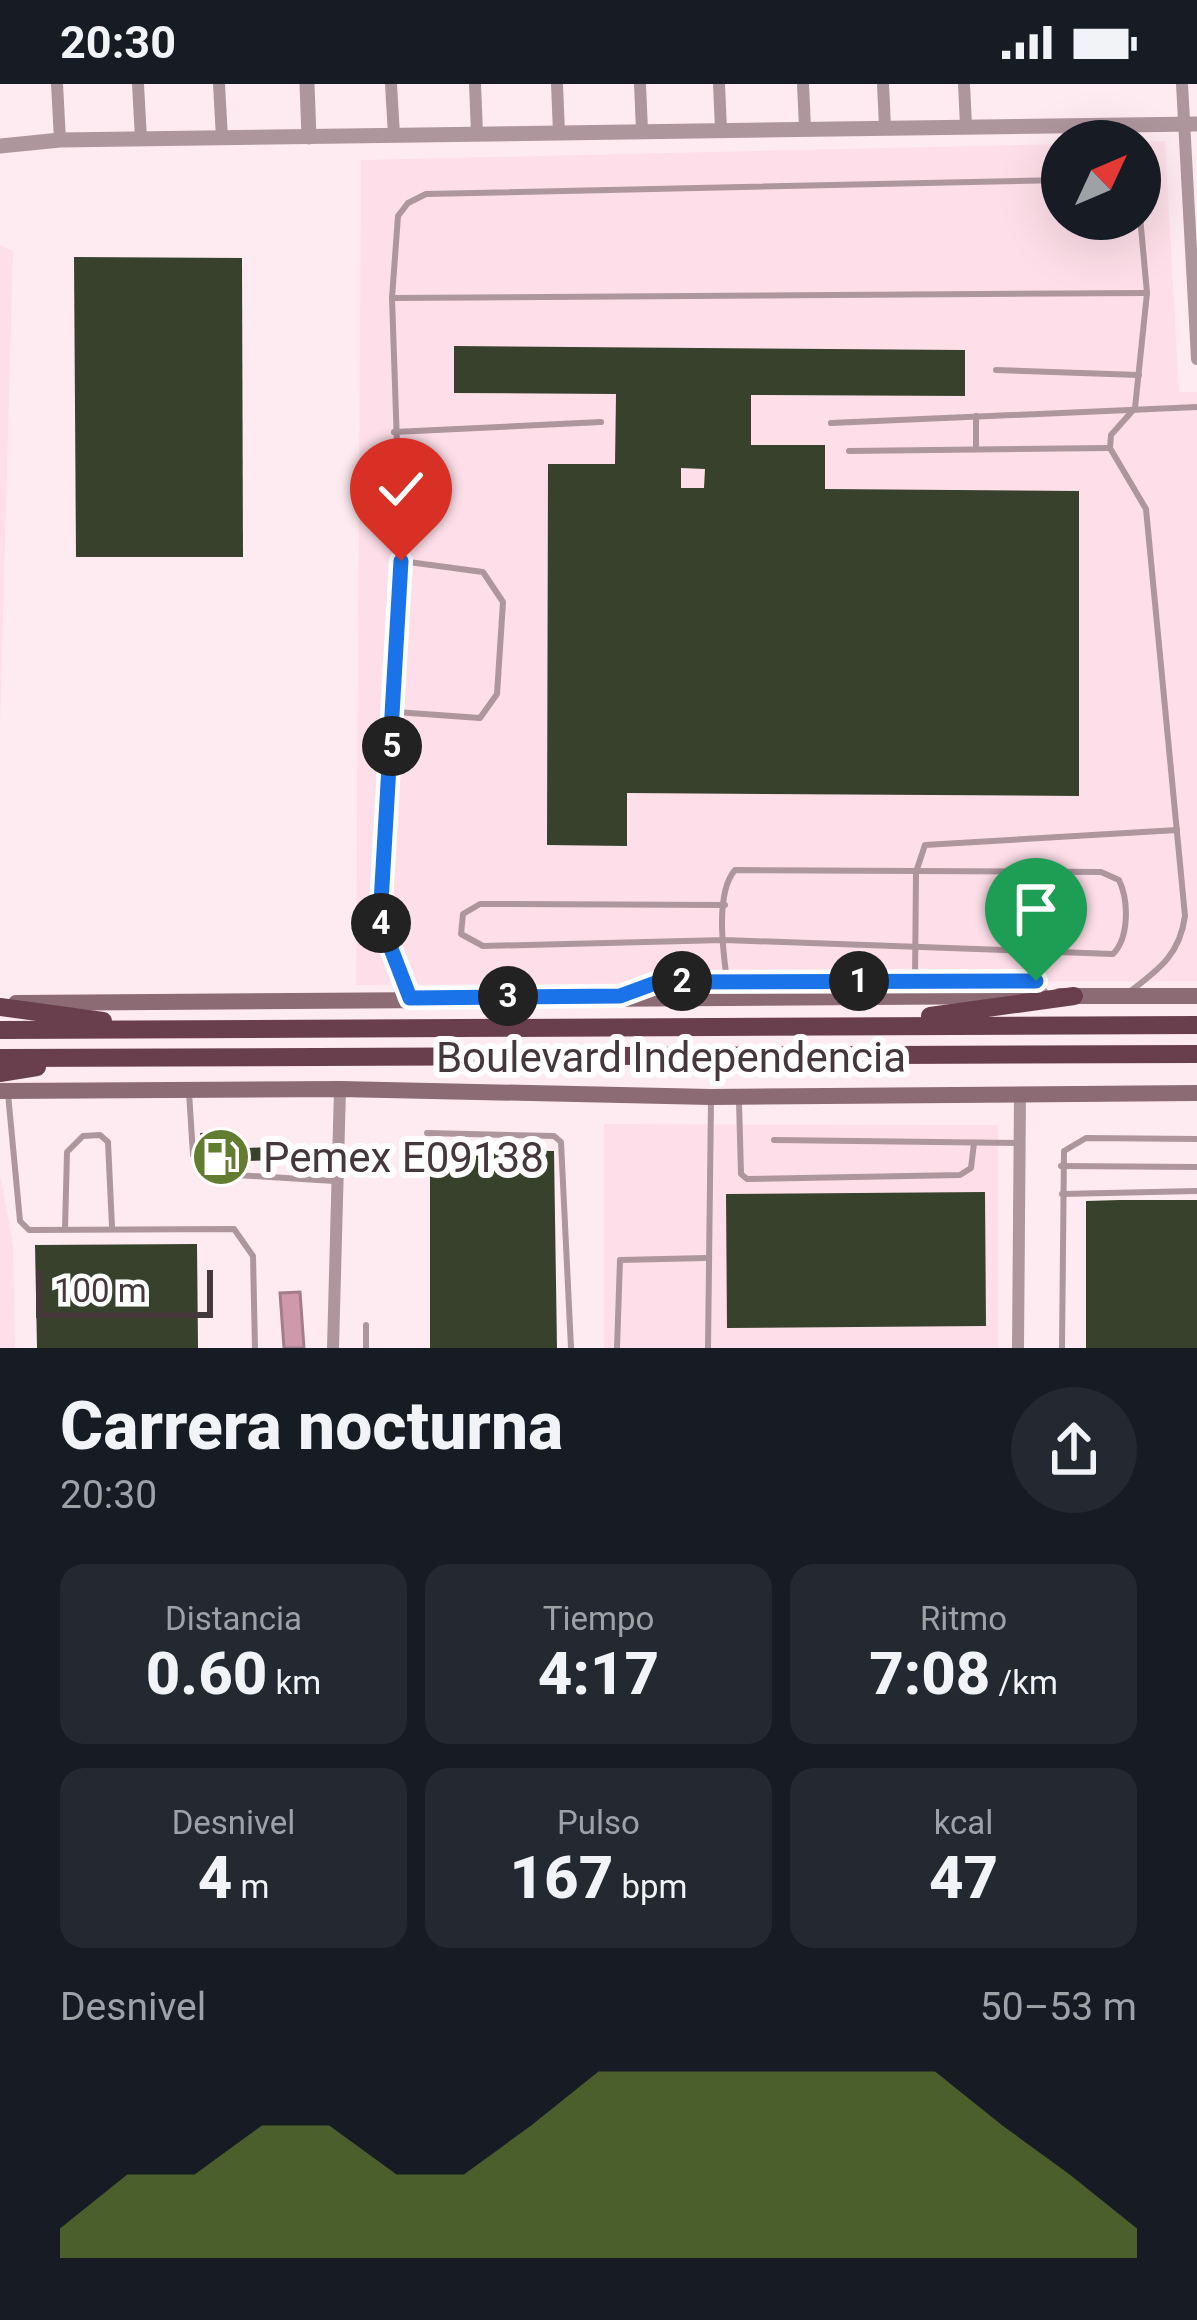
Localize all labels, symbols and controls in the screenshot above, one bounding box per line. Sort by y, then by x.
text: 20:30 [60,16,176,69]
north arrow [1041,120,1161,240]
map controls [1041,120,1161,240]
pin [350,438,452,561]
icon: check [368,456,434,522]
pin: 5 [362,716,422,776]
text: 5 [383,726,401,765]
pin [985,858,1087,981]
icon: arrive [1003,876,1069,942]
pin: 4 [351,893,411,953]
text: 4 [372,903,390,942]
pin: 2 [652,951,712,1011]
pin: 1 [829,951,889,1011]
text: 2 [673,961,691,1000]
text: 1 [850,961,868,1000]
pin: 3 [478,966,538,1026]
text: 3 [499,976,517,1015]
street label: Boulevard Independencia [436,1033,906,1082]
fuel station icon: Pemex E09138 [190,1126,252,1188]
place label: Pemex E09138 [263,1133,544,1182]
scale bar [36,1264,213,1317]
text: 100 m [54,1271,147,1310]
button: share [1011,1387,1137,1513]
text: Carrera nocturna [60,1388,563,1465]
text: 20:30 [60,1472,157,1518]
text: Distancia [165,1599,302,1638]
text: Tiempo [543,1599,654,1638]
text: Ritmo [920,1599,1007,1638]
text: 0.60 [146,1638,267,1709]
text: 4:17 [538,1638,659,1709]
text: 7:08 [869,1638,990,1709]
text: km [267,1663,321,1702]
text: /km [990,1663,1058,1702]
text: Desnivel [172,1803,295,1842]
text: Pulso [557,1803,640,1842]
text: kcal [934,1803,993,1842]
text: 4 [198,1842,232,1913]
text: 167 [510,1842,613,1913]
text: 47 [929,1842,998,1913]
text: m [232,1867,269,1906]
text: bpm [613,1867,688,1906]
text: Desnivel [60,1984,206,2030]
text: 50–53 m [980,1984,1137,2030]

